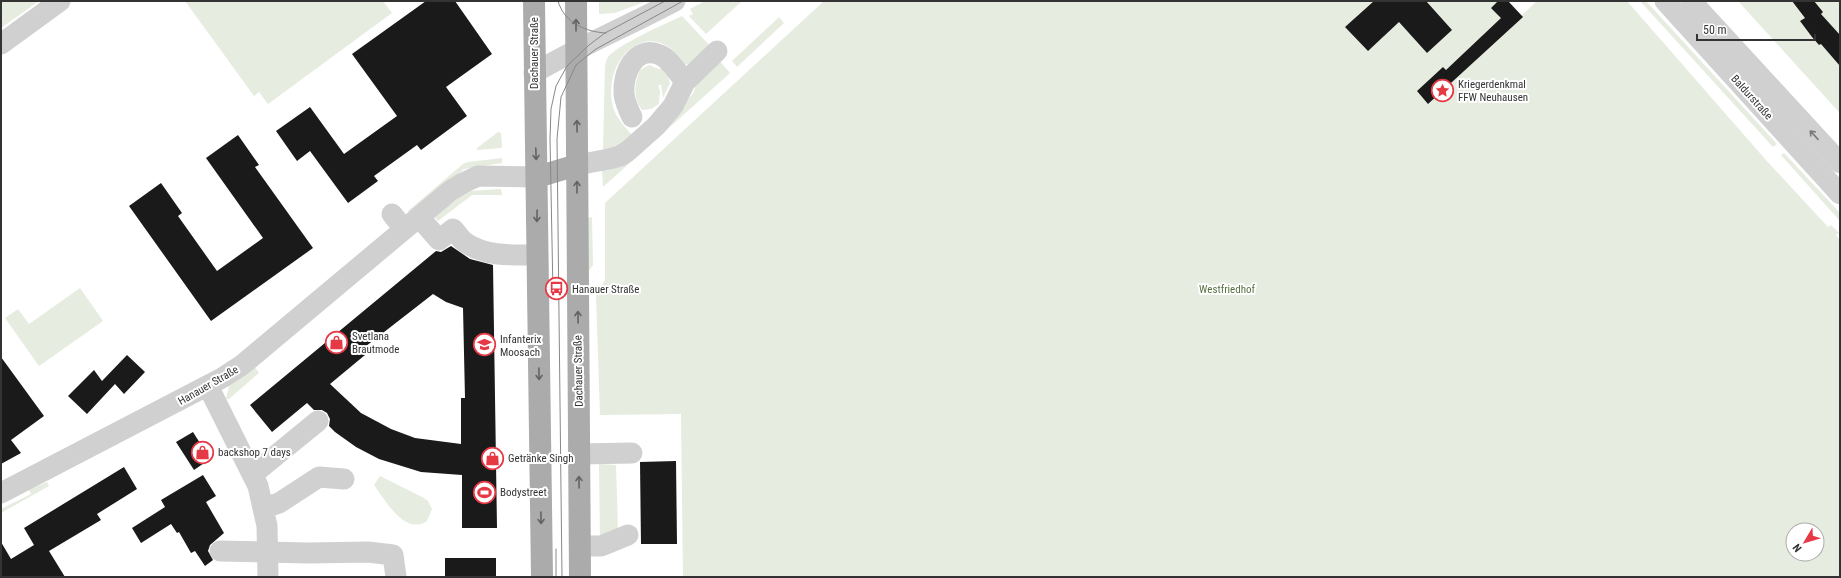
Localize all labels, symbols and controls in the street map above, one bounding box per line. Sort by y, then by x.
scale bar [1697,16,1815,42]
street label: Dachauer Straße [528,17,541,89]
one-way arrow [572,19,580,32]
text: 50 m [1703,23,1727,37]
street label: Baldurstraße [1728,72,1775,122]
place icon: Kriegerdenkmal FFW Neuhausen [1430,77,1456,103]
place label: Kriegerdenkmal FFW Neuhausen [1458,78,1528,104]
one-way arrow [573,120,580,133]
one-way arrow [1809,130,1818,140]
one-way arrow [532,147,540,160]
one-way arrow [573,181,581,194]
one-way arrow [534,209,541,222]
bus stop icon: Hanauer Straße [544,276,570,302]
place label: Hanauer Straße [572,283,639,296]
park label: Westfriedhof [1199,283,1255,296]
one-way arrow [574,311,582,324]
shop icon: Svetlana Brautmode [323,329,349,355]
place label: Svetlana Brautmode [352,330,399,356]
school or university icon: Infanterix Moosach [472,332,498,358]
place label: Infanterix Moosach [500,333,541,359]
street label: Dachauer Straße [571,335,586,407]
street label: Hanauer Straße [176,363,241,408]
one-way arrow [535,367,543,380]
shop icon: backshop 7 days [190,439,216,465]
shop icon: Getränke Singh [479,445,505,471]
place label: backshop 7 days [218,446,291,459]
place label: Getränke Singh [508,452,573,465]
one-way arrow [575,476,583,489]
sports icon: Bodystreet [472,479,498,505]
place label: Bodystreet [500,486,547,499]
one-way arrow [537,511,545,524]
north arrow [1785,522,1825,562]
text: N [1790,541,1805,555]

